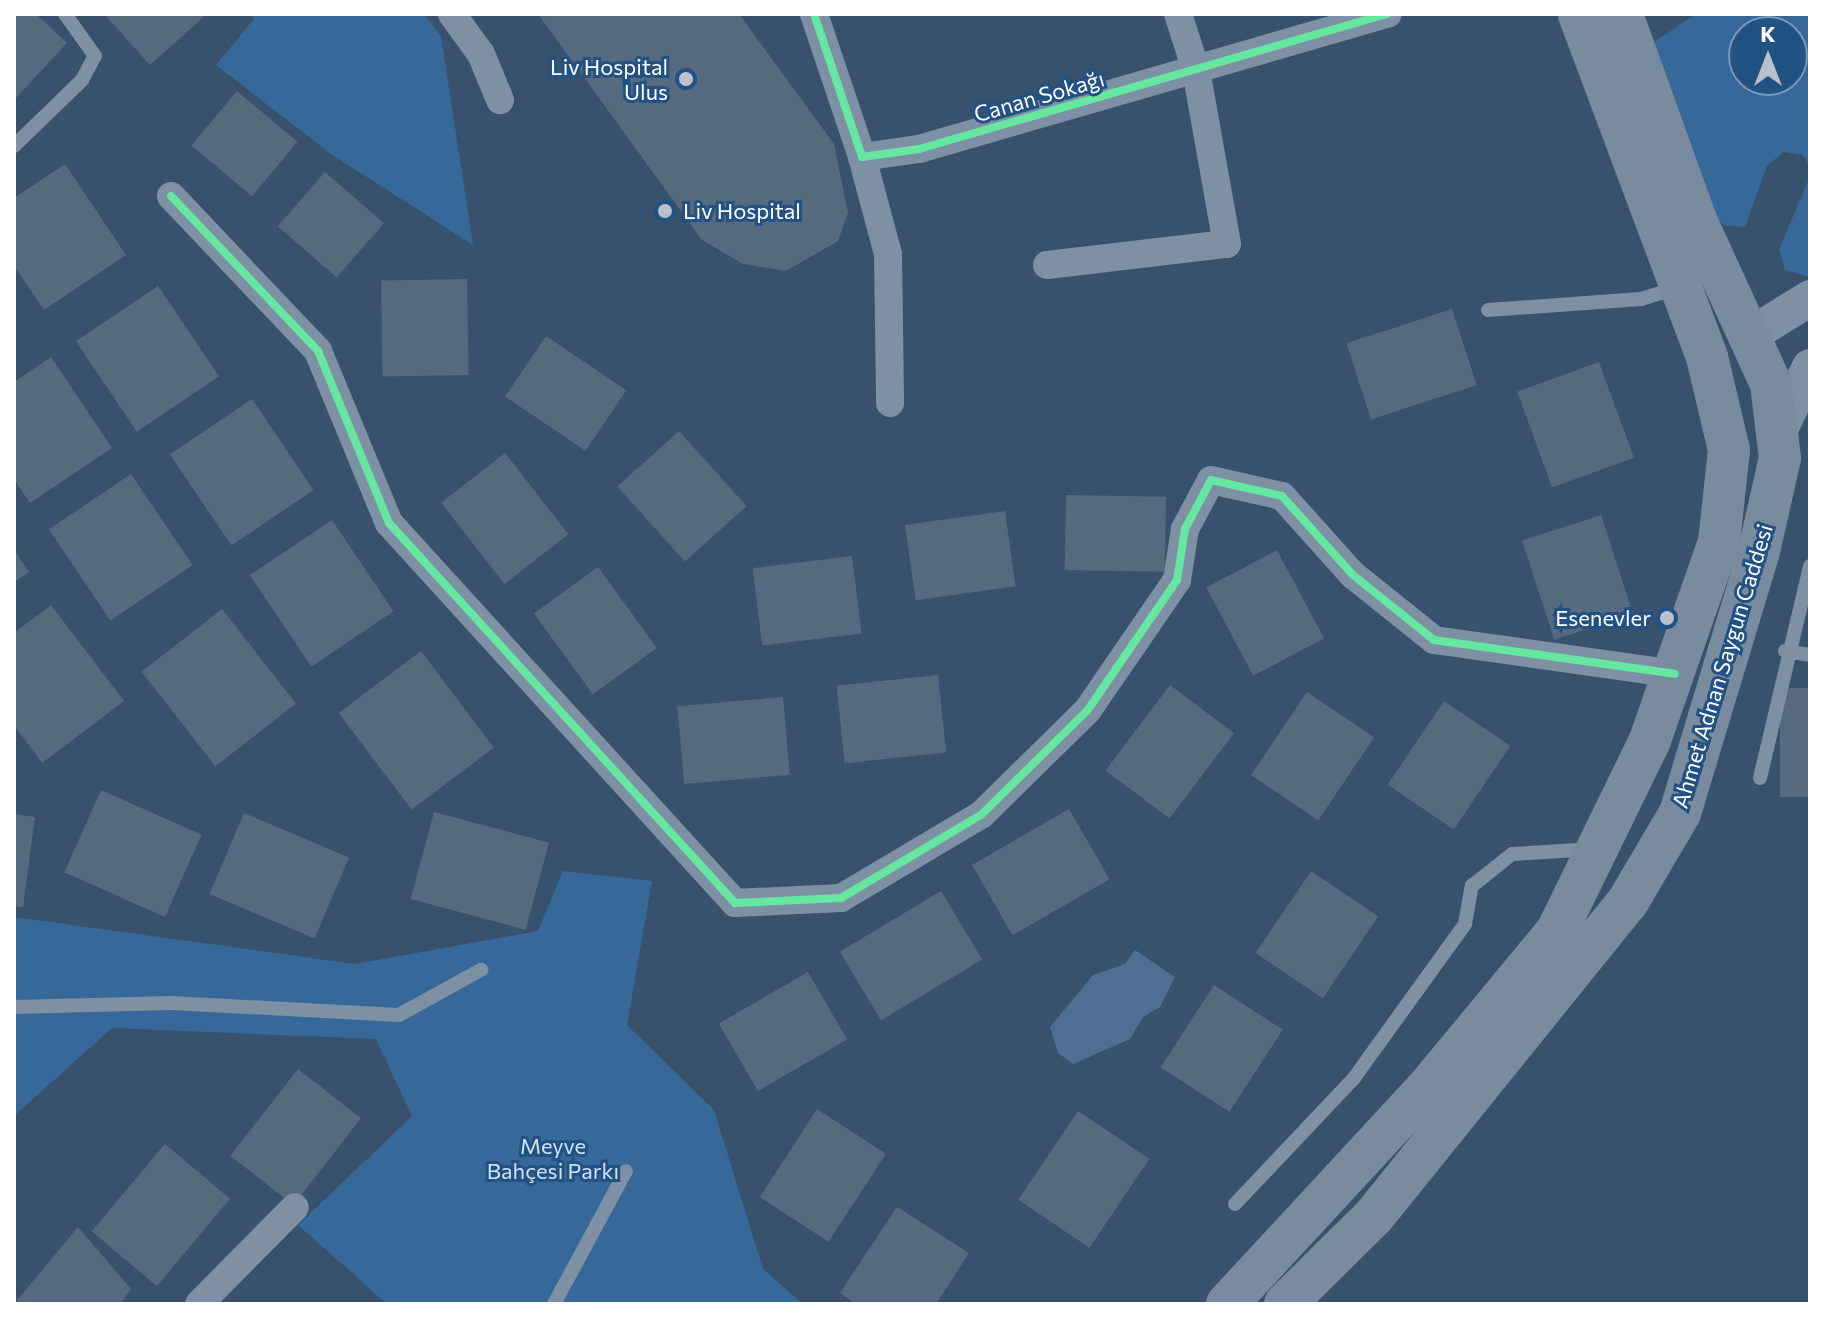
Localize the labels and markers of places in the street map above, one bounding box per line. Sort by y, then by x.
place label: Liv Hospital Ulus [550,53,668,104]
marker: Liv Hospital Ulus [675,68,697,90]
place label: Liv Hospital [683,198,801,224]
marker: Liv Hospital [654,200,676,222]
place label: Esenevler [1555,605,1651,631]
marker: Esenevler [1658,609,1676,627]

